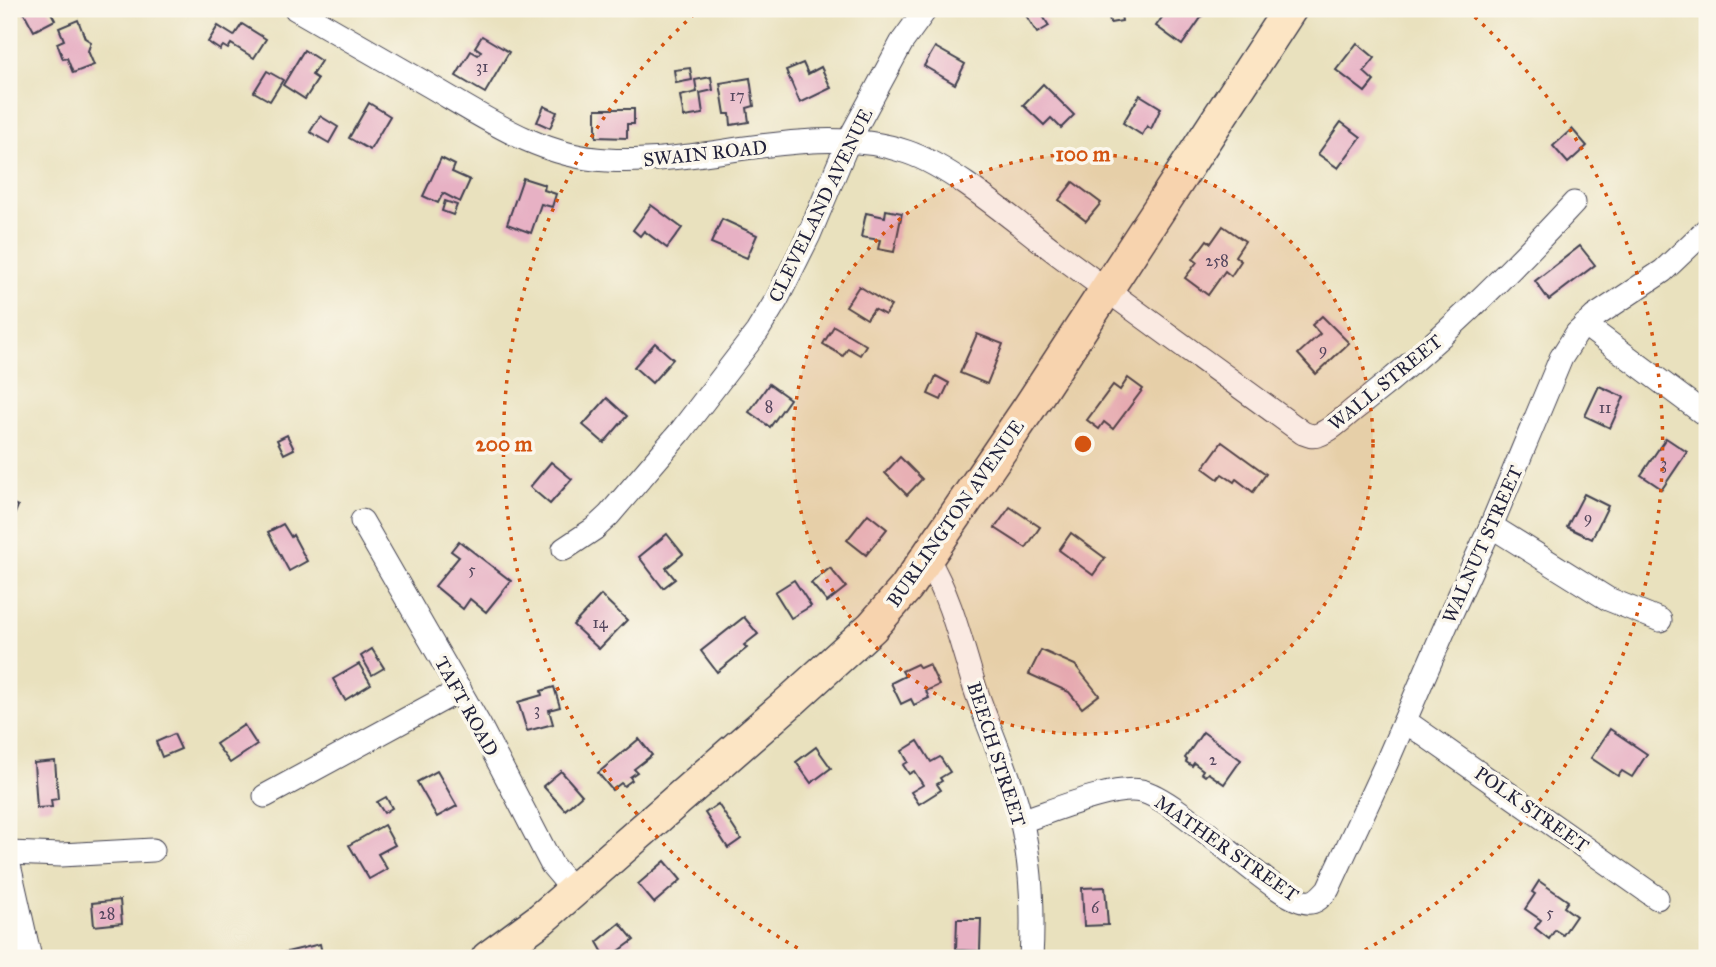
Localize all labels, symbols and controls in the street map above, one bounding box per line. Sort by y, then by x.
house number: 31 [476,57,488,76]
house number: 17 [730,86,744,105]
street label: CLEVELAND AVENUE [763,104,878,306]
street label: SWAIN ROAD [642,136,768,171]
text: 100 m [1056,141,1111,167]
house number: 258 [1205,251,1229,270]
street label: WALL STREET [1324,329,1447,435]
house number: 9 [1319,340,1327,359]
house number: 8 [765,397,773,416]
house number: 11 [1599,398,1611,417]
street label: BURLINGTON AVENUE [882,415,1029,611]
text: 200 m [476,431,533,457]
centre of rings [1071,432,1095,456]
house number: 3 [1661,454,1667,473]
street label: WALNUT STREET [1437,462,1528,626]
house number: 9 [1584,508,1592,527]
house number: 5 [468,560,476,579]
house number: 14 [592,613,609,632]
street label: TAFT ROAD [430,652,503,760]
street label: BEECH STREET [962,679,1031,829]
house number: 3 [534,700,540,719]
house number: 2 [1209,750,1217,769]
street label: POLK STREET [1470,761,1593,857]
street label: MATHER STREET [1150,790,1303,907]
house number: 6 [1091,898,1100,917]
house number: 5 [1546,903,1554,922]
house number: 28 [99,904,115,923]

